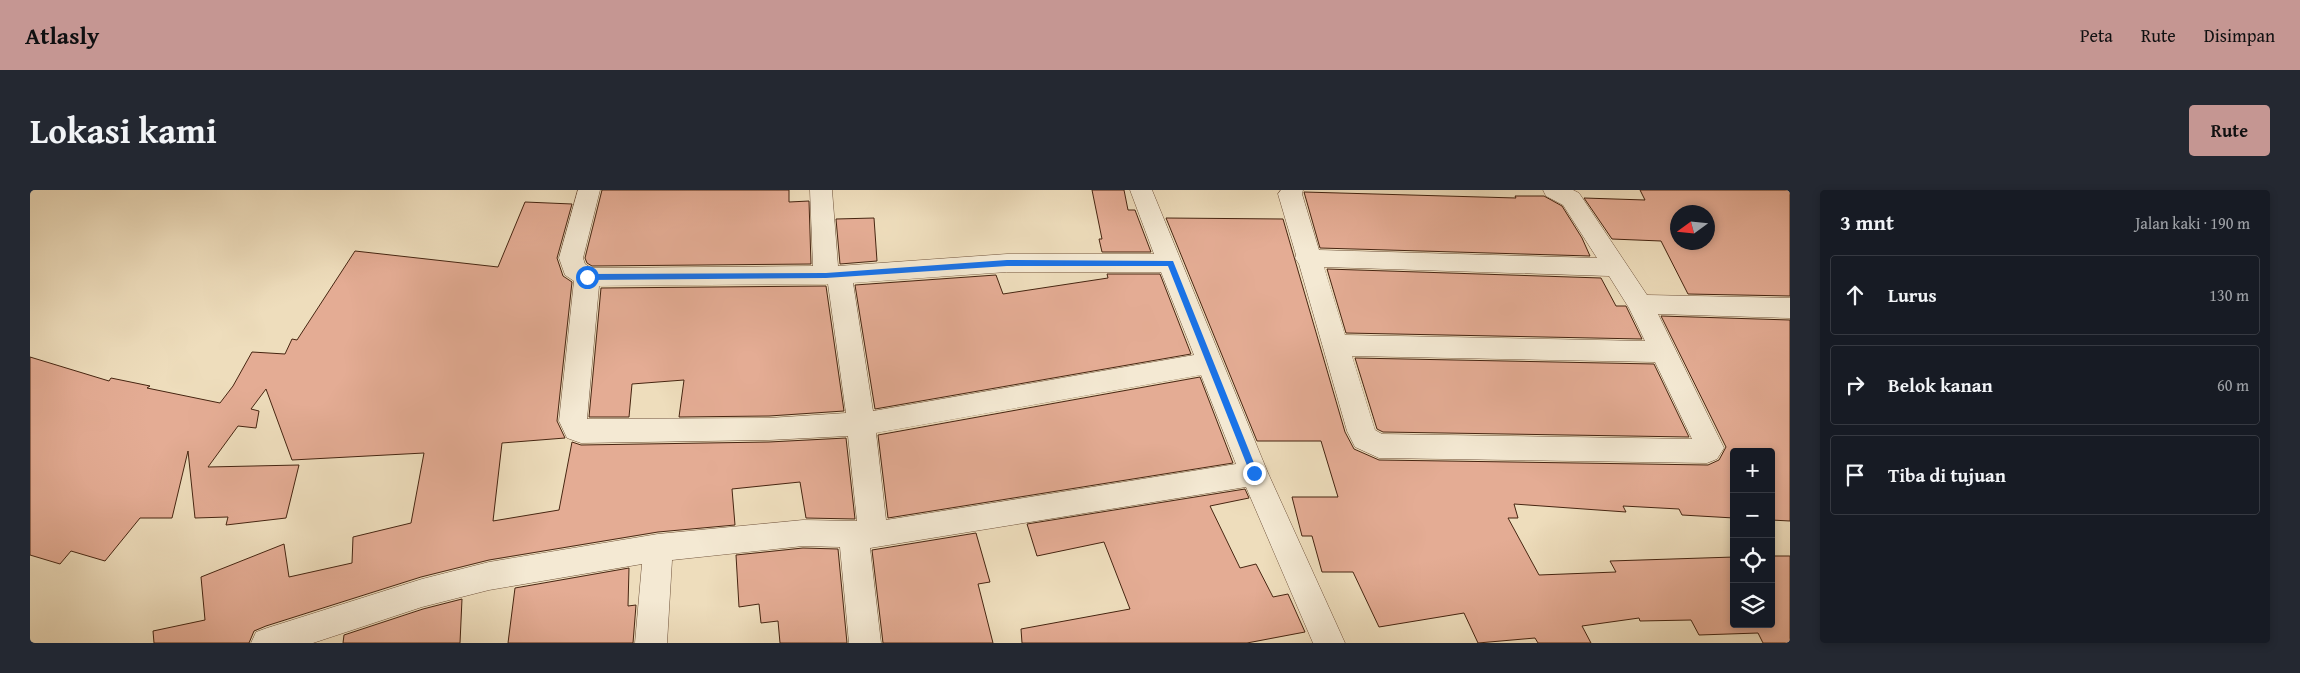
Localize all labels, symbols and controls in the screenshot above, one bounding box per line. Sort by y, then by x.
text: Atlasly [25,18,99,53]
text: Peta [2080,22,2113,49]
text: Rute [2141,22,2176,49]
text: Disimpan [2204,22,2275,49]
text: Lokasi kami [30,105,217,156]
button: Rute [2189,105,2270,156]
north arrow [1670,205,1715,250]
text: 3 mnt [1840,207,1894,238]
text: Jalan kaki · 190 m [2135,211,2250,235]
route start [576,266,599,289]
icon: ahead [1841,281,1869,309]
text: Lurus [1888,281,1937,309]
text: 130 m [2209,283,2249,307]
icon: right [1841,371,1869,399]
text: Belok kanan [1888,371,1993,399]
text: 60 m [2217,373,2249,397]
map controls [1730,448,1775,628]
button: + [1730,448,1775,493]
icon: arrive [1841,461,1869,489]
text: Tiba di tujuan [1888,461,2006,489]
route end [1243,462,1266,485]
button: − [1730,493,1775,538]
button: locate [1730,538,1775,583]
button: layers [1730,583,1775,628]

